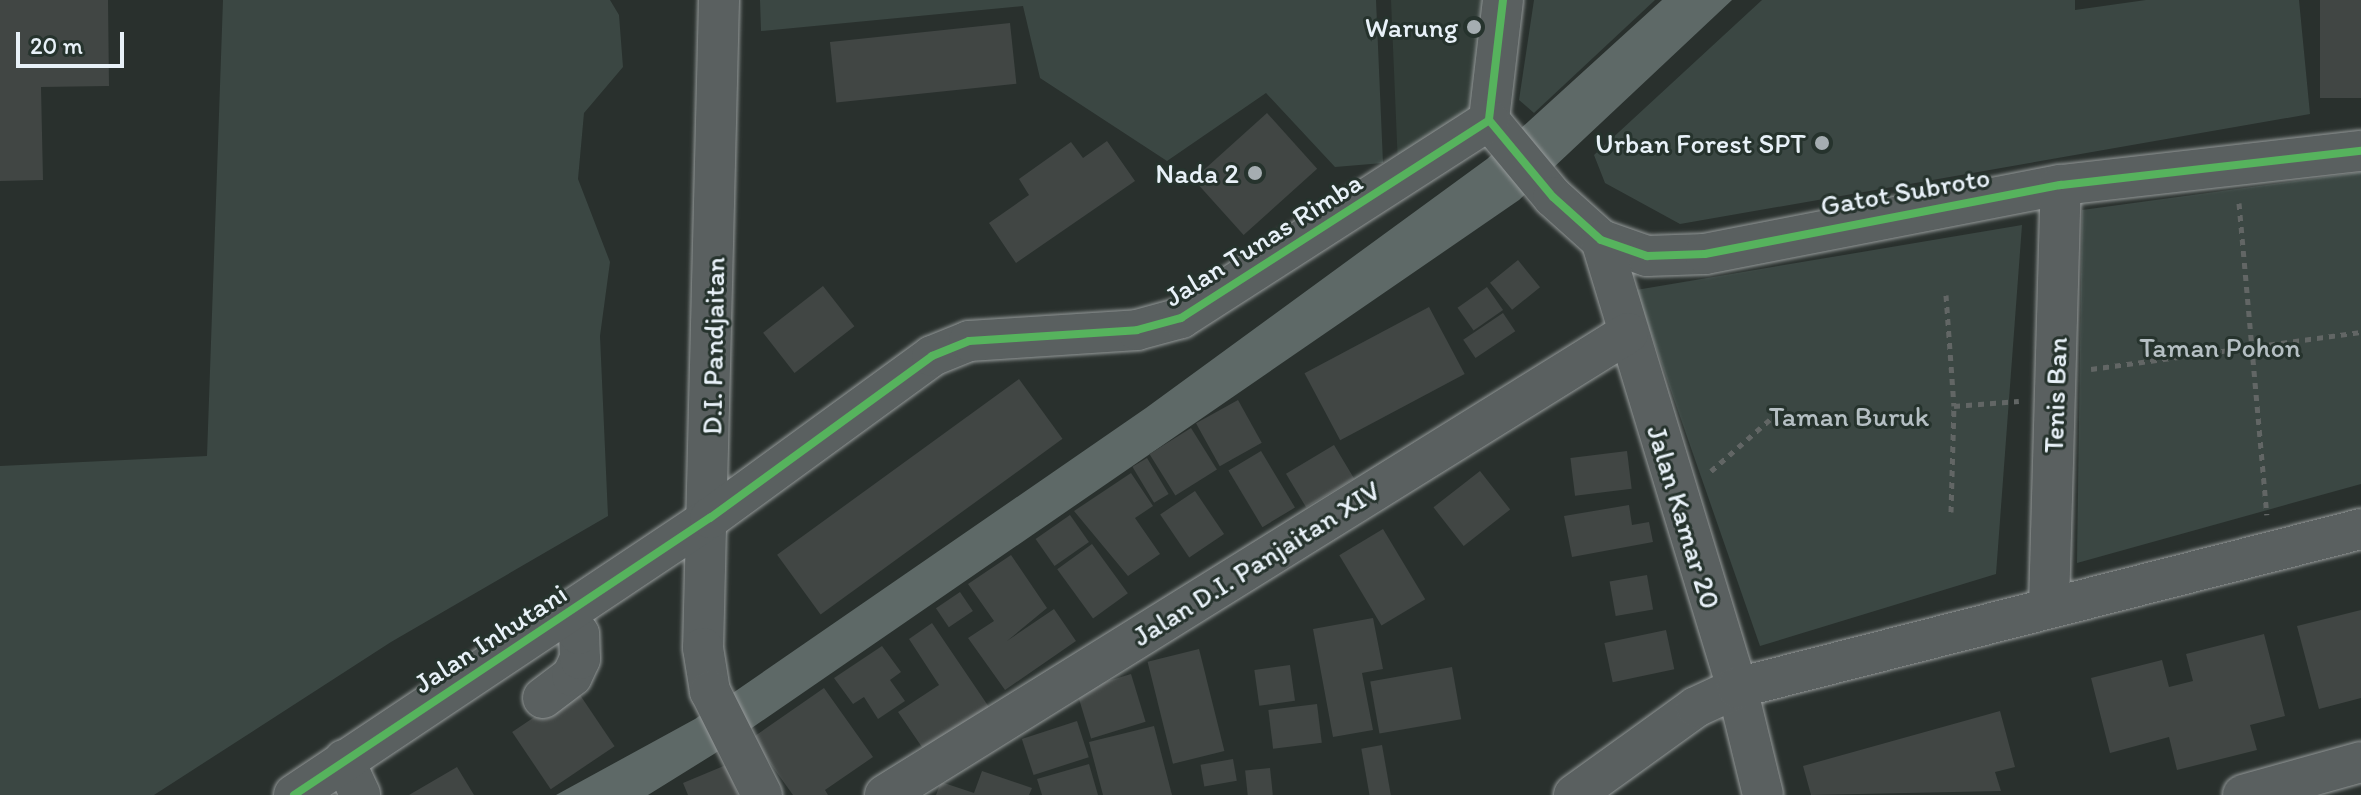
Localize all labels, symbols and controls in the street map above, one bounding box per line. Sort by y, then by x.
place label: Warung [1365,10,1458,44]
scale bar [20,16,128,66]
marker: Warung [1465,18,1483,36]
text: 20 m [30,31,83,60]
place label: Urban Forest SPT [1596,126,1806,160]
marker: Urban Forest SPT [1813,134,1831,152]
place label: Nada 2 [1155,156,1239,190]
street label: Gatot Subroto [1818,160,1992,222]
marker: Nada 2 [1246,164,1264,182]
street label: Jalan Tunas Rimba [1159,165,1367,313]
street label: D.I. Pandjaitan [695,257,731,435]
park label: Taman Pohon [2140,330,2300,364]
street label: Tenis Ban [2036,336,2074,454]
park label: Taman Buruk [1769,399,1929,433]
street label: Jalan Kamar 20 [1640,422,1728,612]
street label: Jalan D.I. Panjaitan XIV [1126,473,1386,653]
street label: Jalan Inhutani [408,577,572,699]

